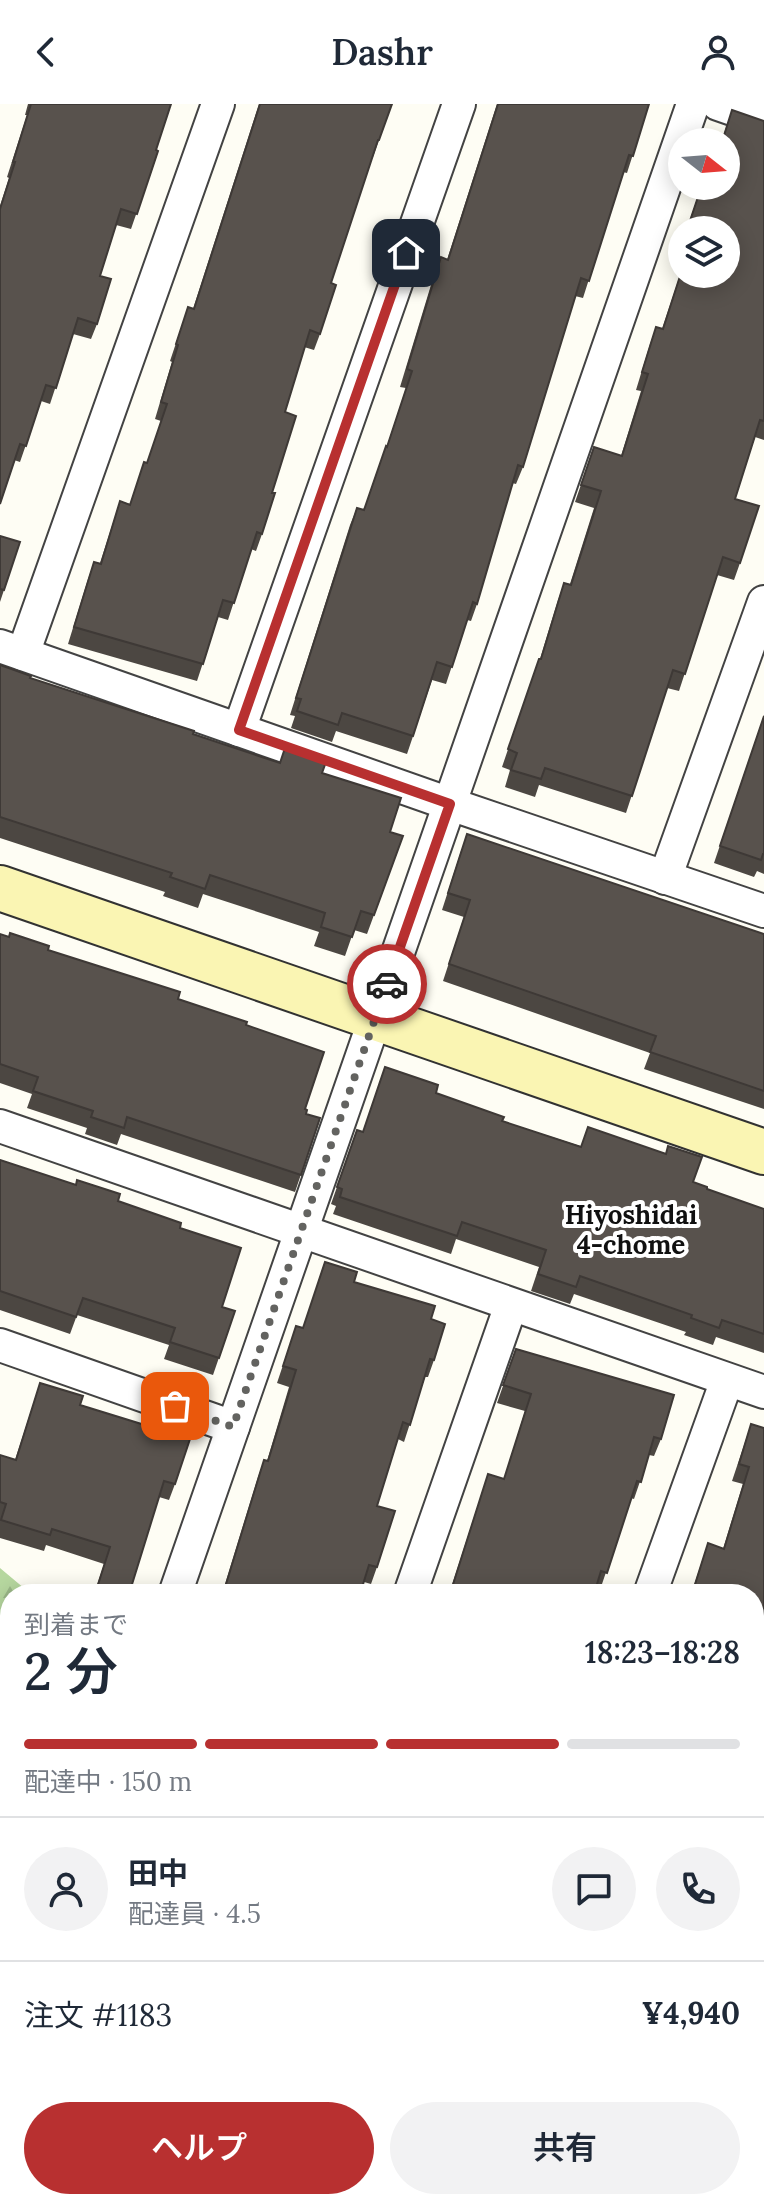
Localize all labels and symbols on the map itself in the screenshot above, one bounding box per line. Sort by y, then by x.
north arrow [668,128,740,200]
pin [372,219,440,287]
courier [347,944,427,1024]
district label: Hiyoshidai 4-chome [565,1198,697,1261]
pin [141,1372,209,1440]

